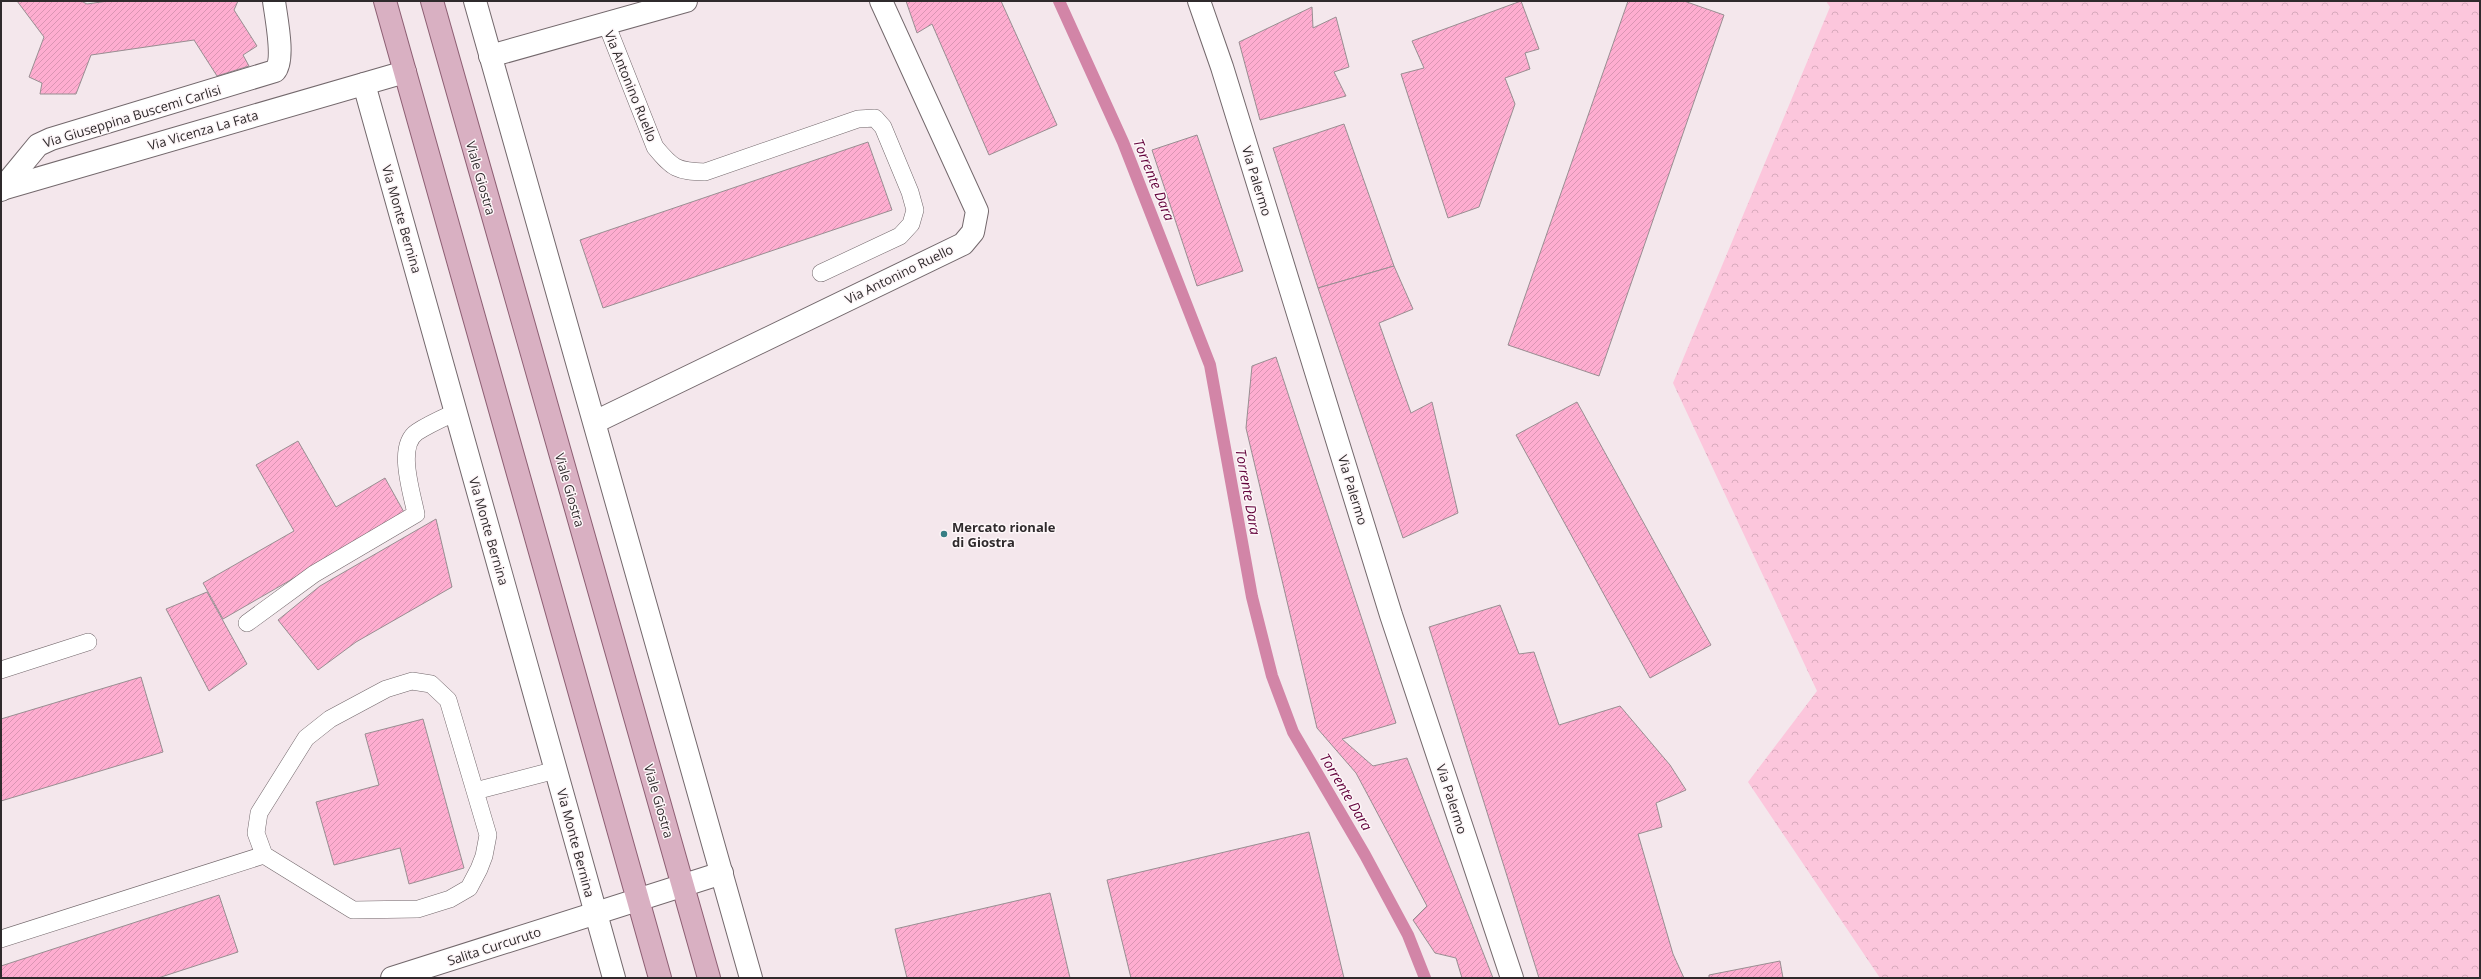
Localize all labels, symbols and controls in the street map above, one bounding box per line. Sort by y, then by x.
street label: Via Antonino Ruello [600,28,662,144]
street label: Via Giuseppina Buscemi Carlisi [41,80,223,152]
street label: Via Vicenza La Fata [146,106,260,154]
water label: Torrente Dara [1129,136,1180,224]
street label: Viale Giostra [462,139,500,217]
street label: Via Palermo [1238,144,1276,218]
street label: Via Monte Bernina [378,163,426,275]
street label: Via Antonino Ruello [842,240,956,308]
water label: Torrente Dara [1232,447,1265,536]
street label: Viale Giostra [551,451,589,529]
street label: Via Palermo [1334,453,1372,527]
street label: Via Monte Bernina [465,475,513,587]
place label: Mercato rionale di Giostra [952,518,1056,551]
marker: Mercato rionale di Giostra [939,529,949,539]
water label: Torrente Dara [1316,750,1377,834]
street label: Viale Giostra [640,762,678,840]
street label: Via Palermo [1432,762,1472,836]
street label: Via Monte Bernina [553,787,599,899]
street label: Salita Curcuruto [445,922,543,970]

